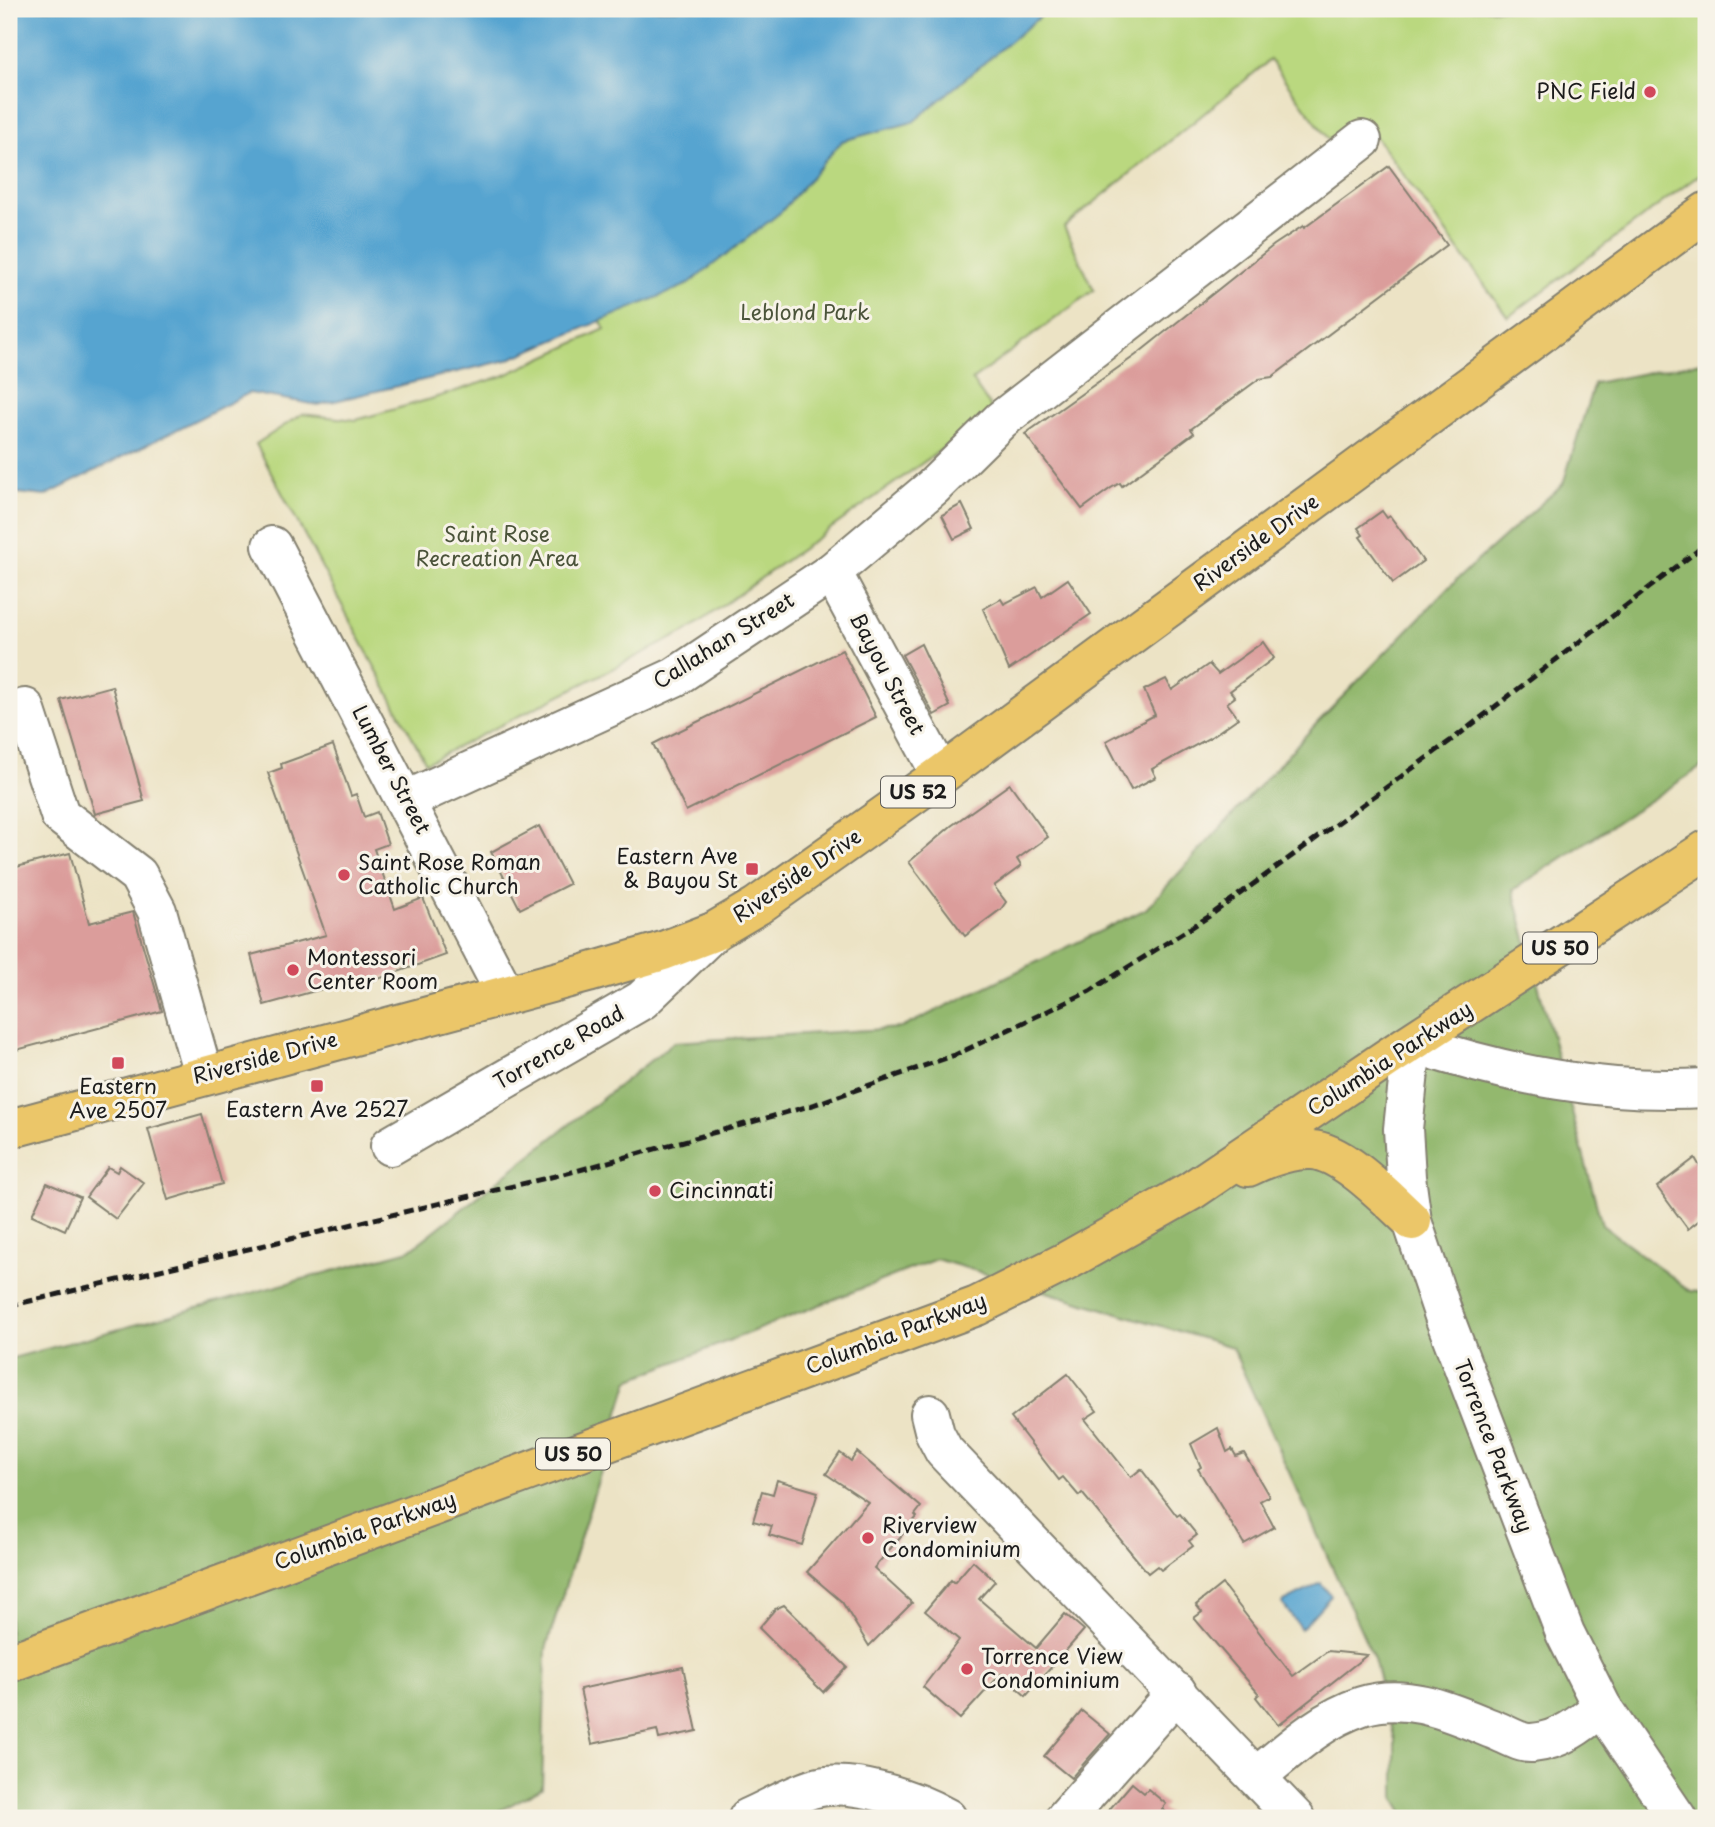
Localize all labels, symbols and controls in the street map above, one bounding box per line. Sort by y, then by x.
place label: PNC Field [1536,74,1636,106]
marker: PNC Field [1642,84,1658,100]
park label: Leblond Park [740,295,870,327]
street label: Riverside Drive [1185,485,1324,598]
park label: Saint Rose Recreation Area [415,517,579,573]
street label: Callahan Street [646,583,800,696]
street label: Bayou Street [843,606,935,740]
street label: Lumber Street [345,699,440,839]
road number: US 52 [881,776,955,807]
street label: Riverside Drive [725,819,866,929]
place label: Eastern Ave & Bayou St [616,839,738,895]
place label: Saint Rose Roman Catholic Church [358,845,541,901]
marker: Eastern Ave & Bayou St [744,861,760,877]
marker: Saint Rose Roman Catholic Church [336,867,352,883]
road number: US 50 [1523,932,1597,964]
place label: Montessori Center Room [307,940,438,996]
marker: Montessori Center Room [285,962,301,978]
street label: Columbia Parkway [1300,992,1478,1123]
street label: Torrence Road [487,996,629,1097]
street label: Riverside Drive [189,1021,340,1091]
marker: Eastern Ave 2507 [110,1055,126,1071]
place label: Eastern Ave 2507 [69,1069,167,1125]
marker: Eastern Ave 2527 [309,1078,325,1094]
place label: Eastern Ave 2527 [226,1092,408,1124]
place label: Cincinnati [669,1173,774,1205]
marker: Cincinnati [647,1183,663,1199]
street label: Columbia Parkway [800,1283,990,1381]
street label: Torrence Parkway [1447,1354,1543,1537]
road number: US 50 [536,1438,610,1470]
street label: Columbia Parkway [269,1481,460,1577]
place label: Riverview Condominium [882,1508,1021,1564]
marker: Riverview Condominium [860,1530,876,1546]
place label: Torrence View Condominium [981,1639,1123,1695]
marker: Torrence View Condominium [959,1661,975,1677]

